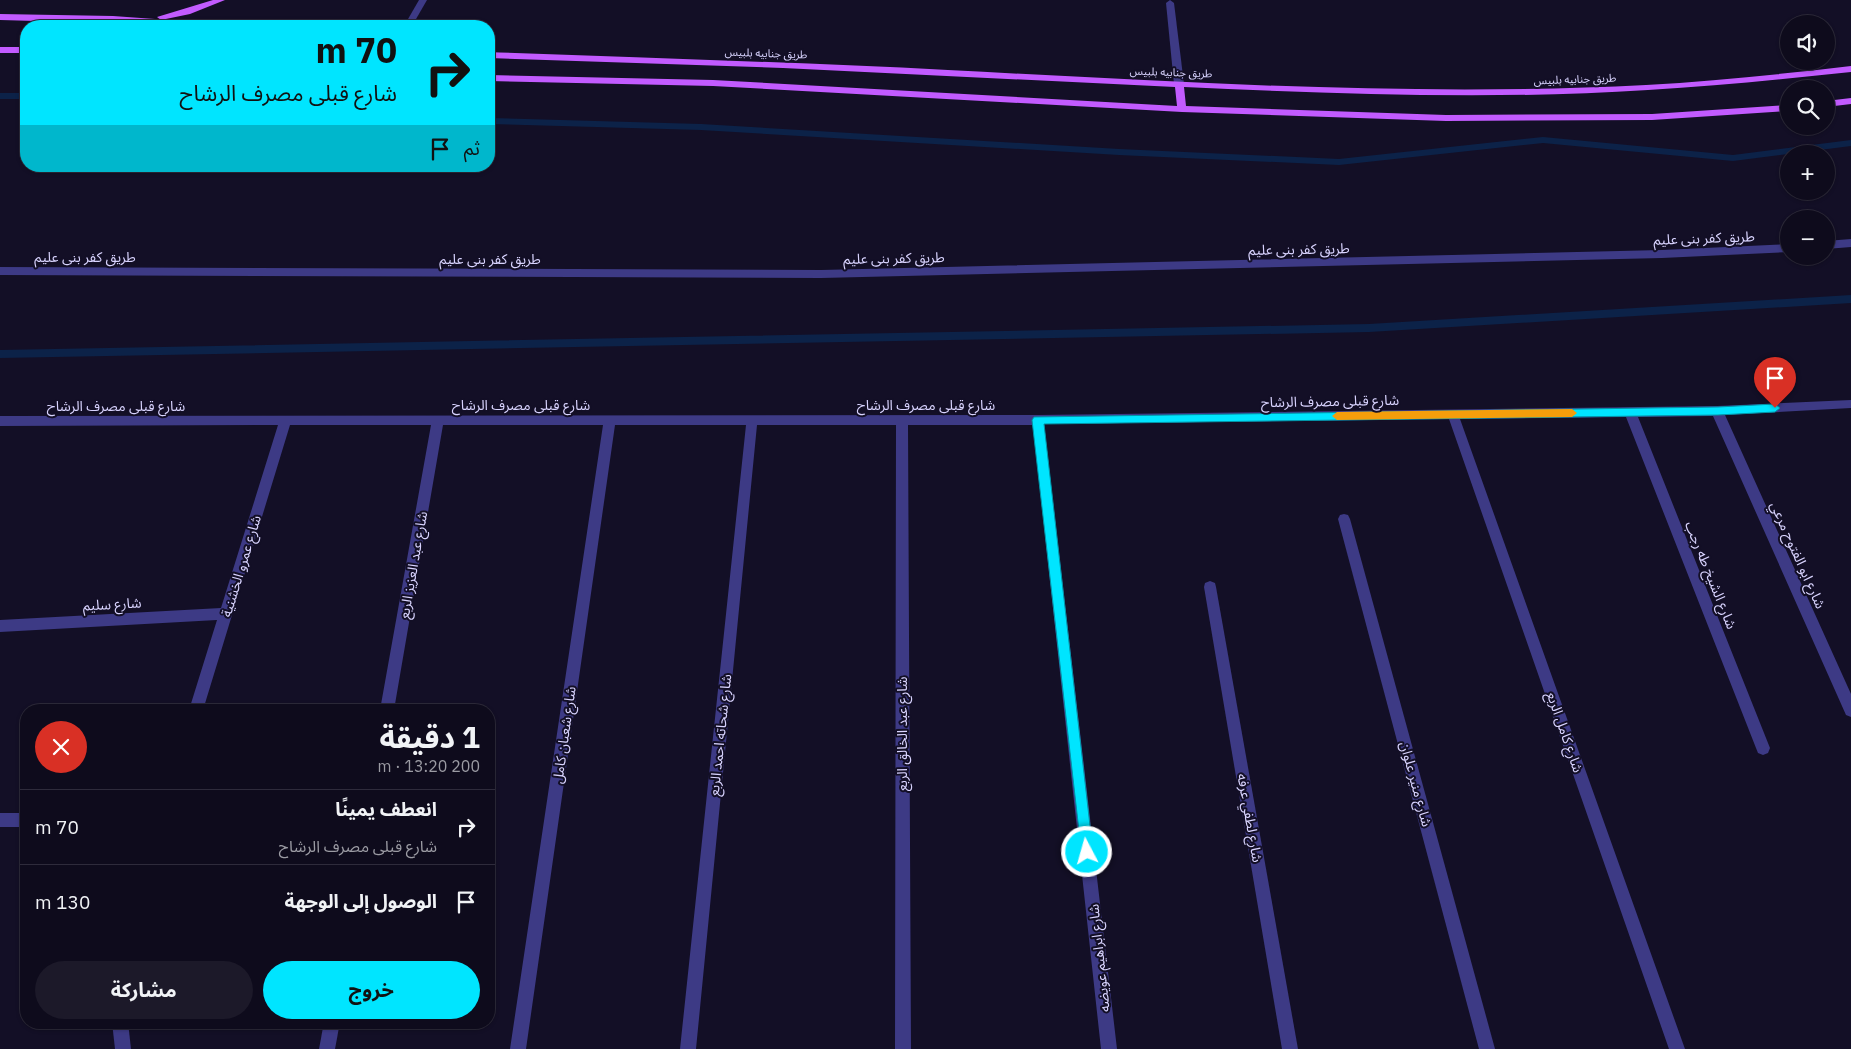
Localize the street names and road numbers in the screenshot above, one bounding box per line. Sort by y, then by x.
street label: طريق جنابيه بلبيس [724,45,808,61]
street label: طريق جنابيه بلبيس [1129,64,1213,80]
street label: طريق جنابيه بلبيس [1533,71,1617,87]
street label: طريق كفر بنى عليم [1653,227,1755,251]
street label: طريق كفر بنى عليم [1248,239,1350,261]
street label: طريق كفر بنى عليم [34,248,136,268]
street label: طريق كفر بنى عليم [843,248,945,270]
street label: طريق كفر بنى عليم [439,250,541,270]
street label: شارع قبلى مصرف الرشاح [1261,391,1399,413]
street label: شارع قبلى مصرف الرشاح [452,396,590,416]
street label: شارع قبلى مصرف الرشاح [857,396,995,416]
street label: شارع قبلى مصرف الرشاح [47,397,185,417]
street label: شارع ابو الفتوح مرعي [1764,499,1830,612]
street label: شارع عبد العزيز الربع [395,510,433,621]
street label: شارع عمرو الخشنية [217,513,267,620]
street label: شارع الشيخ طه رجب [1679,518,1741,632]
street label: شارع سليم [82,593,142,617]
street label: شارع شحاته احمد الربع [705,673,737,797]
street label: شارع عبد الخالق الربع [893,677,913,791]
street label: شارع شعبان كامل [548,685,582,785]
street label: شارع كامل الربع [1541,689,1587,776]
street label: شارع منير علوان [1394,739,1436,829]
street label: شارع لطفي عرفه [1231,772,1267,864]
street label: شارع ابراهيم عويضه [1084,903,1116,1013]

